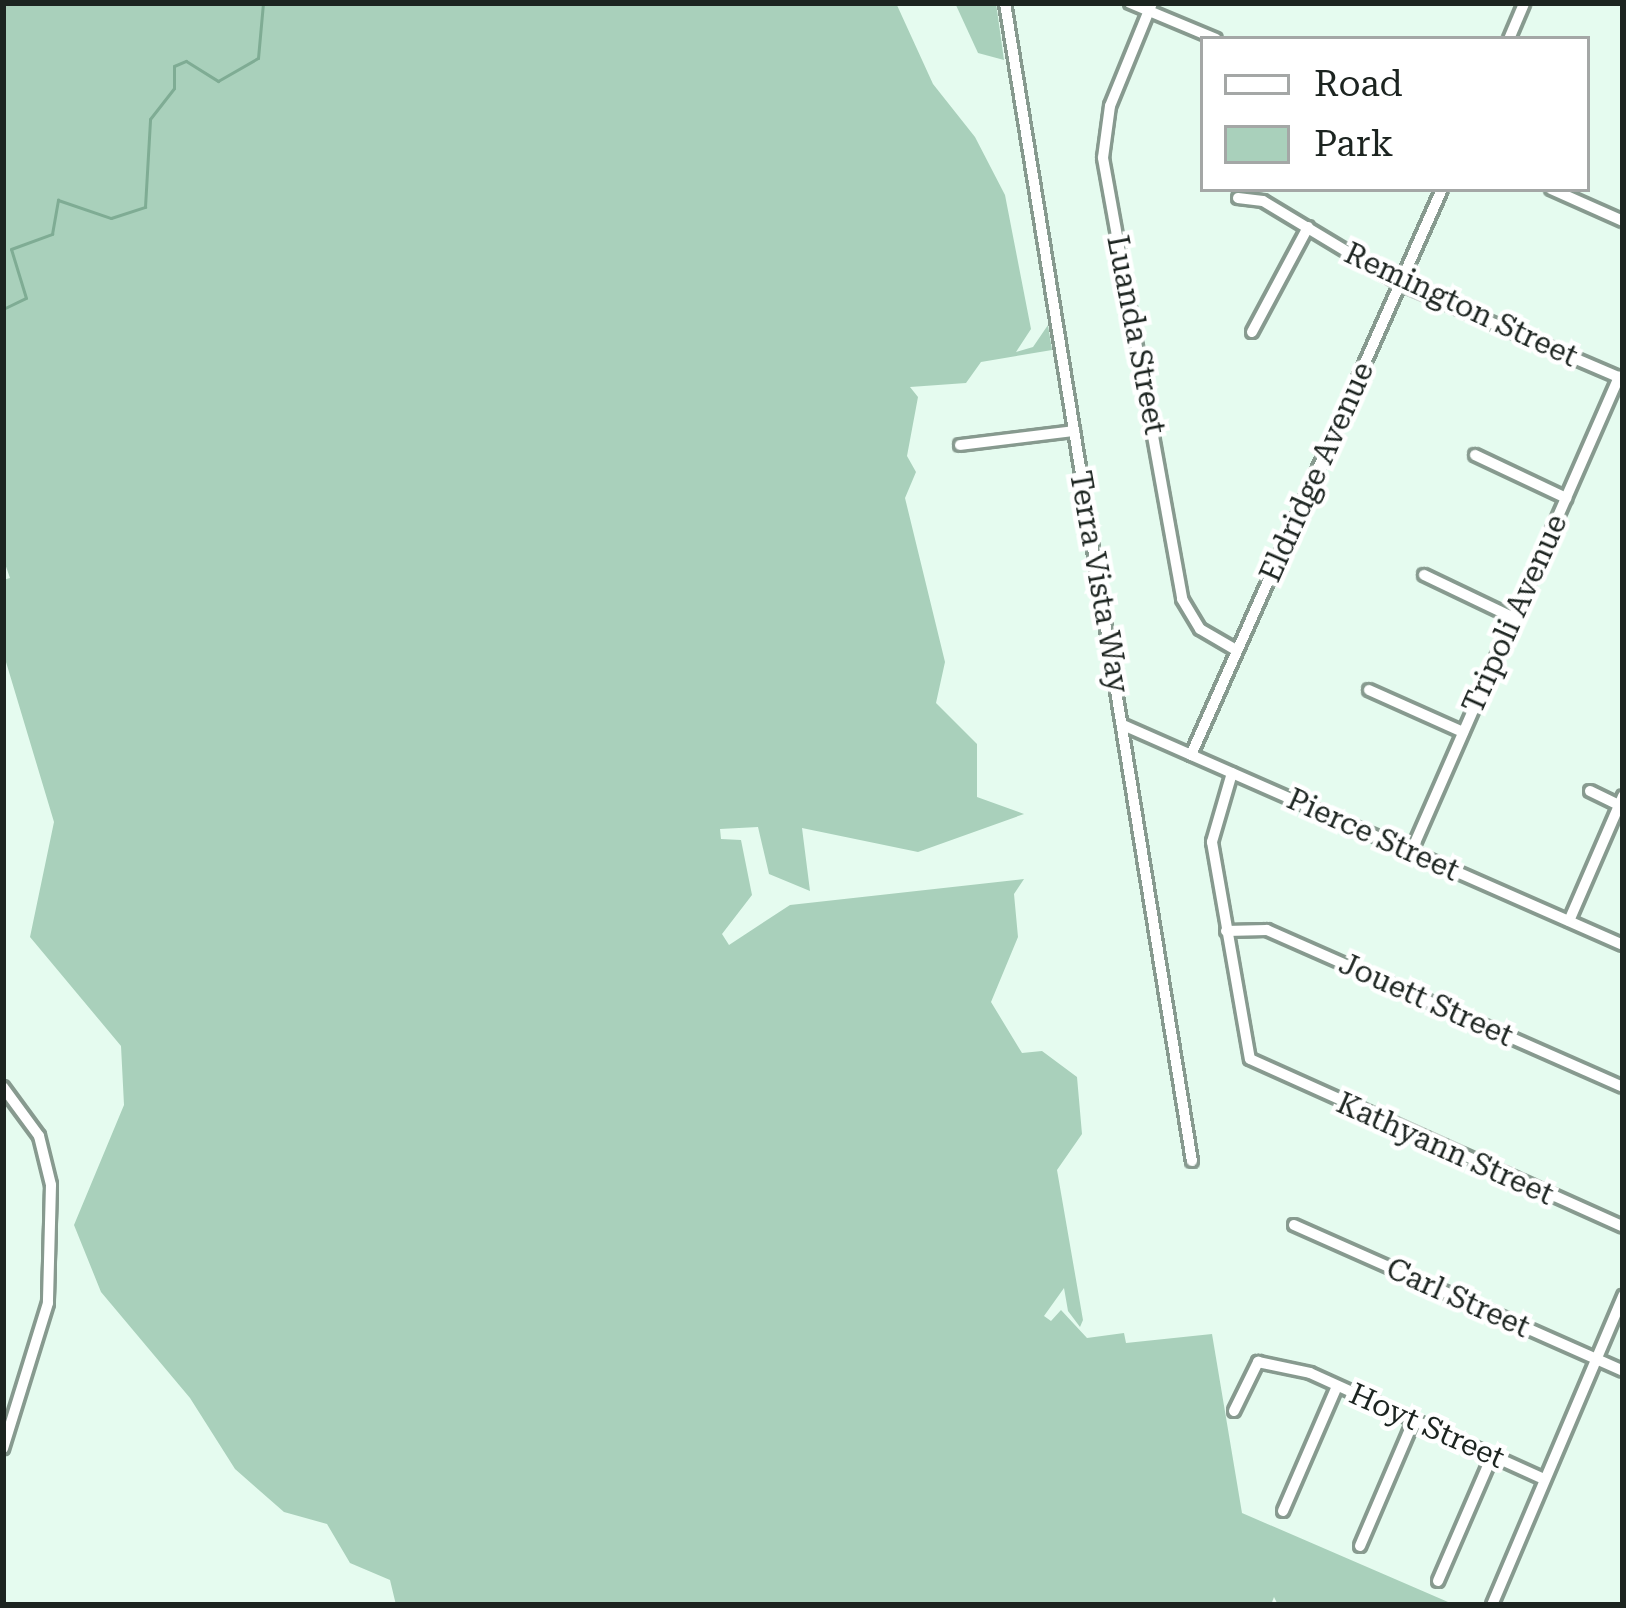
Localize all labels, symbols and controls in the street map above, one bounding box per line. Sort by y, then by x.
legend [1200,36,1590,192]
text: Road [1314,63,1402,105]
text: Park [1314,123,1393,165]
street label: Luanda Street [1099,232,1173,438]
street label: Remington Street [1339,235,1583,375]
street label: Eldridge Avenue [1252,357,1382,587]
street label: Terra Vista Way [1062,468,1136,696]
street label: Tripoli Avenue [1455,509,1575,719]
street label: Pierce Street [1281,781,1465,889]
street label: Jouett Street [1334,946,1518,1054]
street label: Kathyann Street [1331,1085,1559,1213]
street label: Carl Street [1381,1250,1535,1346]
street label: Hoyt Street [1344,1376,1510,1476]

